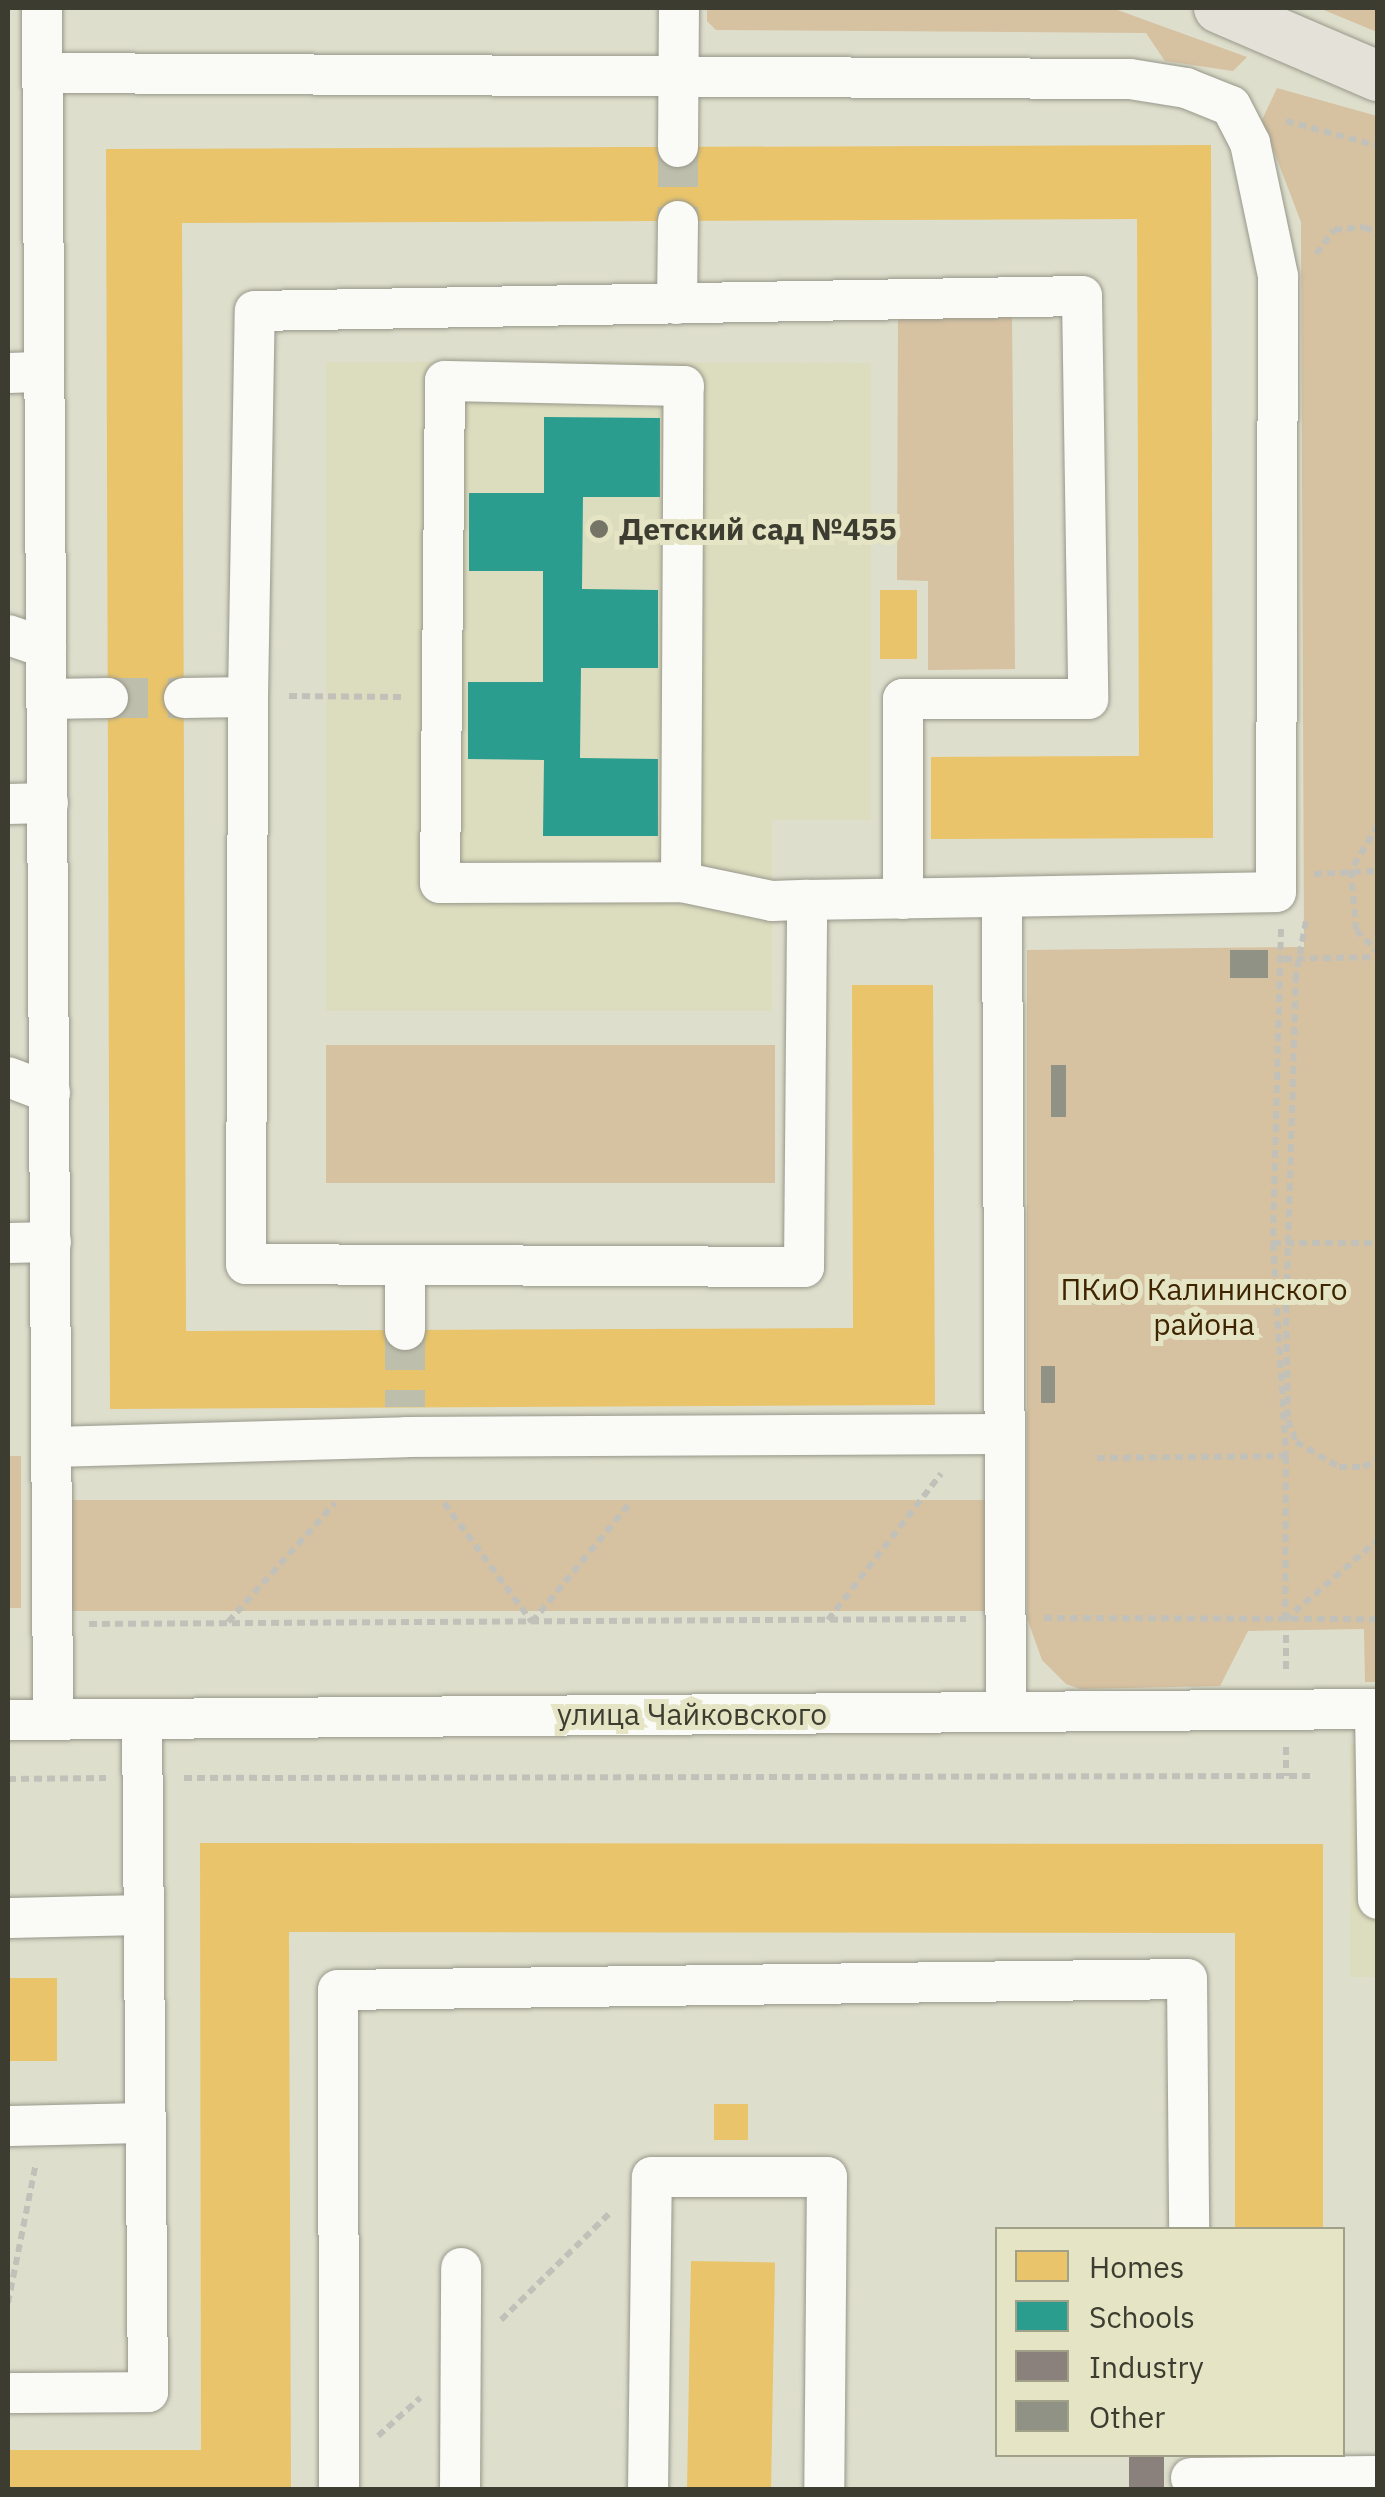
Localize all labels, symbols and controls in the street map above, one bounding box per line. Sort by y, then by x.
place label: Детский сад №455 [619,511,897,547]
marker: Детский сад №455 [588,518,610,540]
park label: ПКиО Калининского района [1060,1271,1348,1342]
street label: улица Чайковского [557,1696,827,1732]
legend [995,2227,1345,2457]
text: Homes [1089,2247,1184,2286]
text: Schools [1089,2297,1195,2336]
text: Industry [1089,2347,1204,2386]
text: Other [1089,2397,1165,2436]

